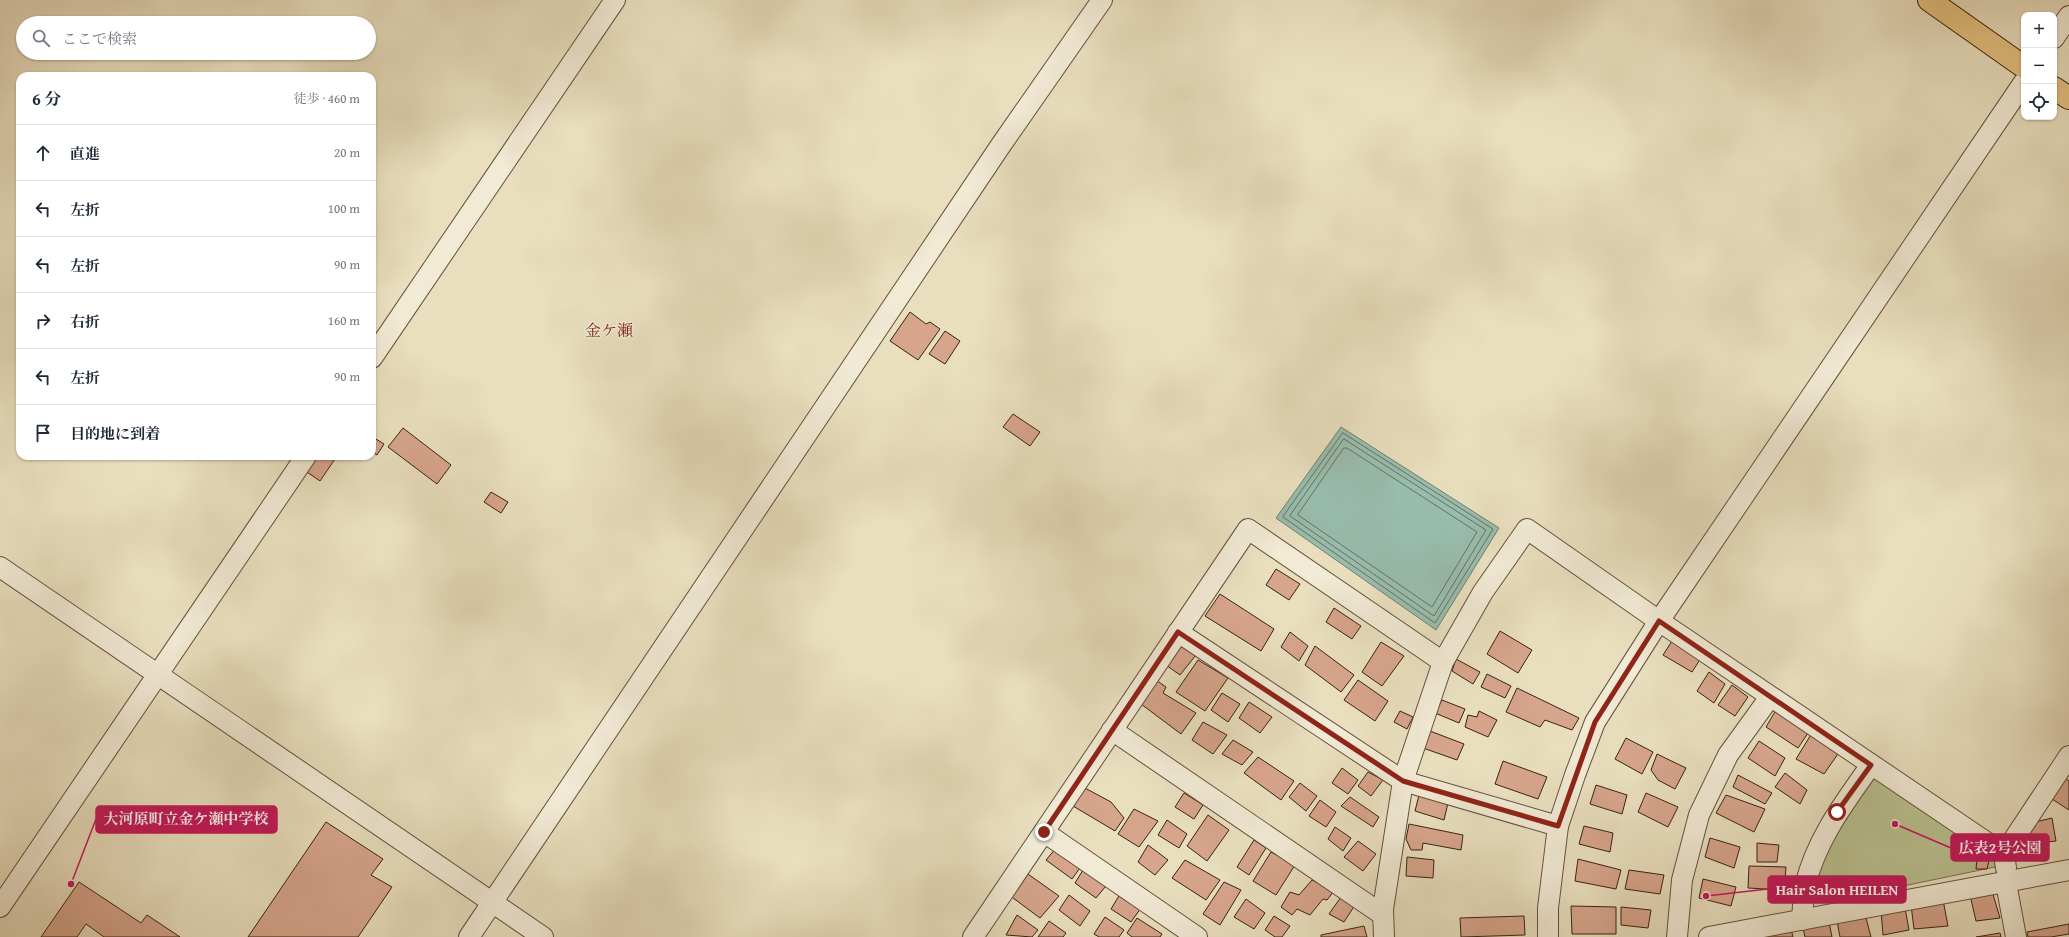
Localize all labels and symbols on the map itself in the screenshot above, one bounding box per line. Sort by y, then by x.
district label: 金ケ瀬 [585,318,633,342]
route start [1828,803,1846,821]
callout: 大河原町立金ケ瀬中学校 [96,806,277,833]
text: 大河原町立金ケ瀬中学校 [103,808,269,829]
route end [1035,823,1053,841]
callout: 広表2号公園 [1951,834,2049,861]
text: 広表2号公園 [1959,837,2041,858]
callout: Hair Salon HEILEN [1768,876,1906,903]
text: Hair Salon HEILEN [1776,879,1898,900]

